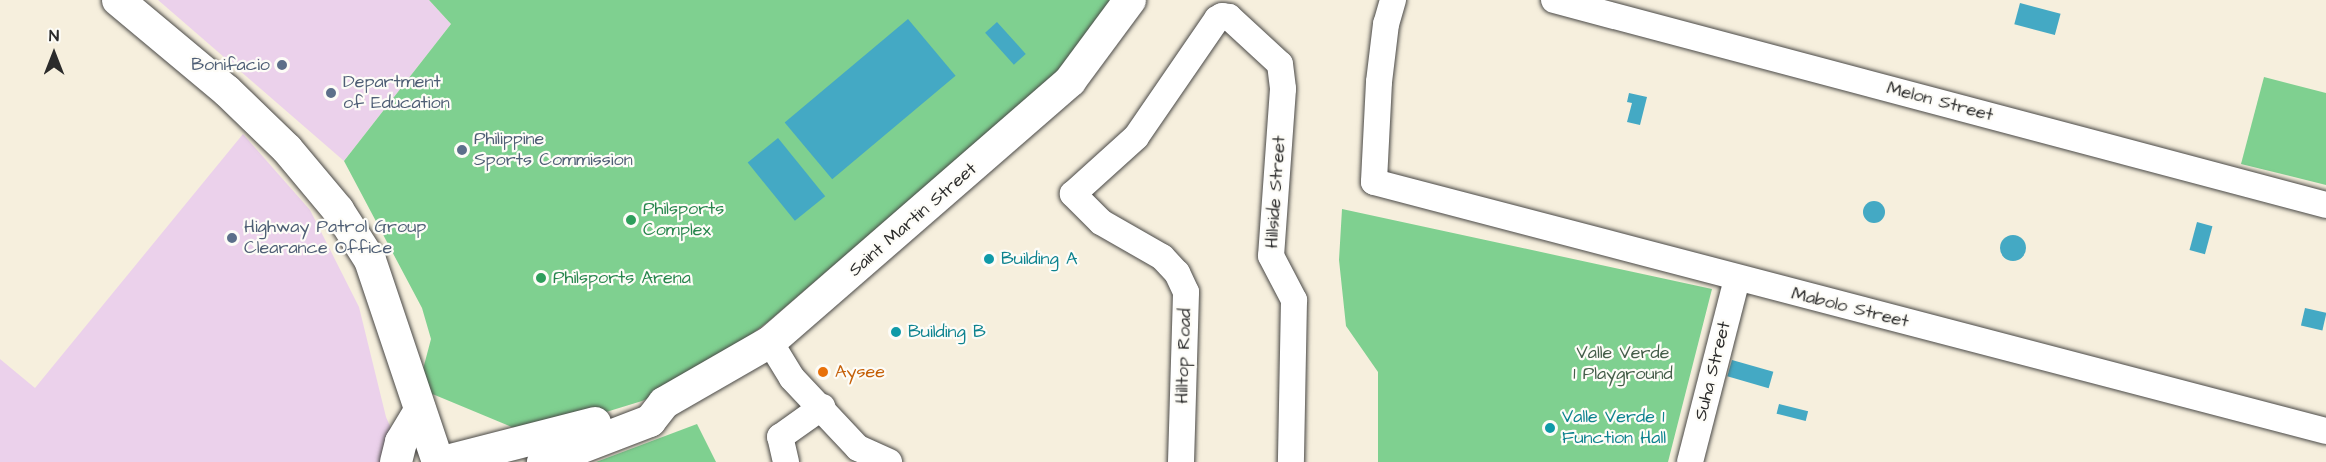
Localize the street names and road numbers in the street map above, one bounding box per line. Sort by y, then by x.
street label: Melon Street [1884,77,1996,127]
street label: Hillside Street [1261,135,1291,249]
street label: Saint Martin Street [845,158,981,282]
street label: Mabolo Street [1789,283,1911,333]
street label: Hilltop Road [1172,308,1196,404]
street label: Suha Street [1690,319,1736,423]

